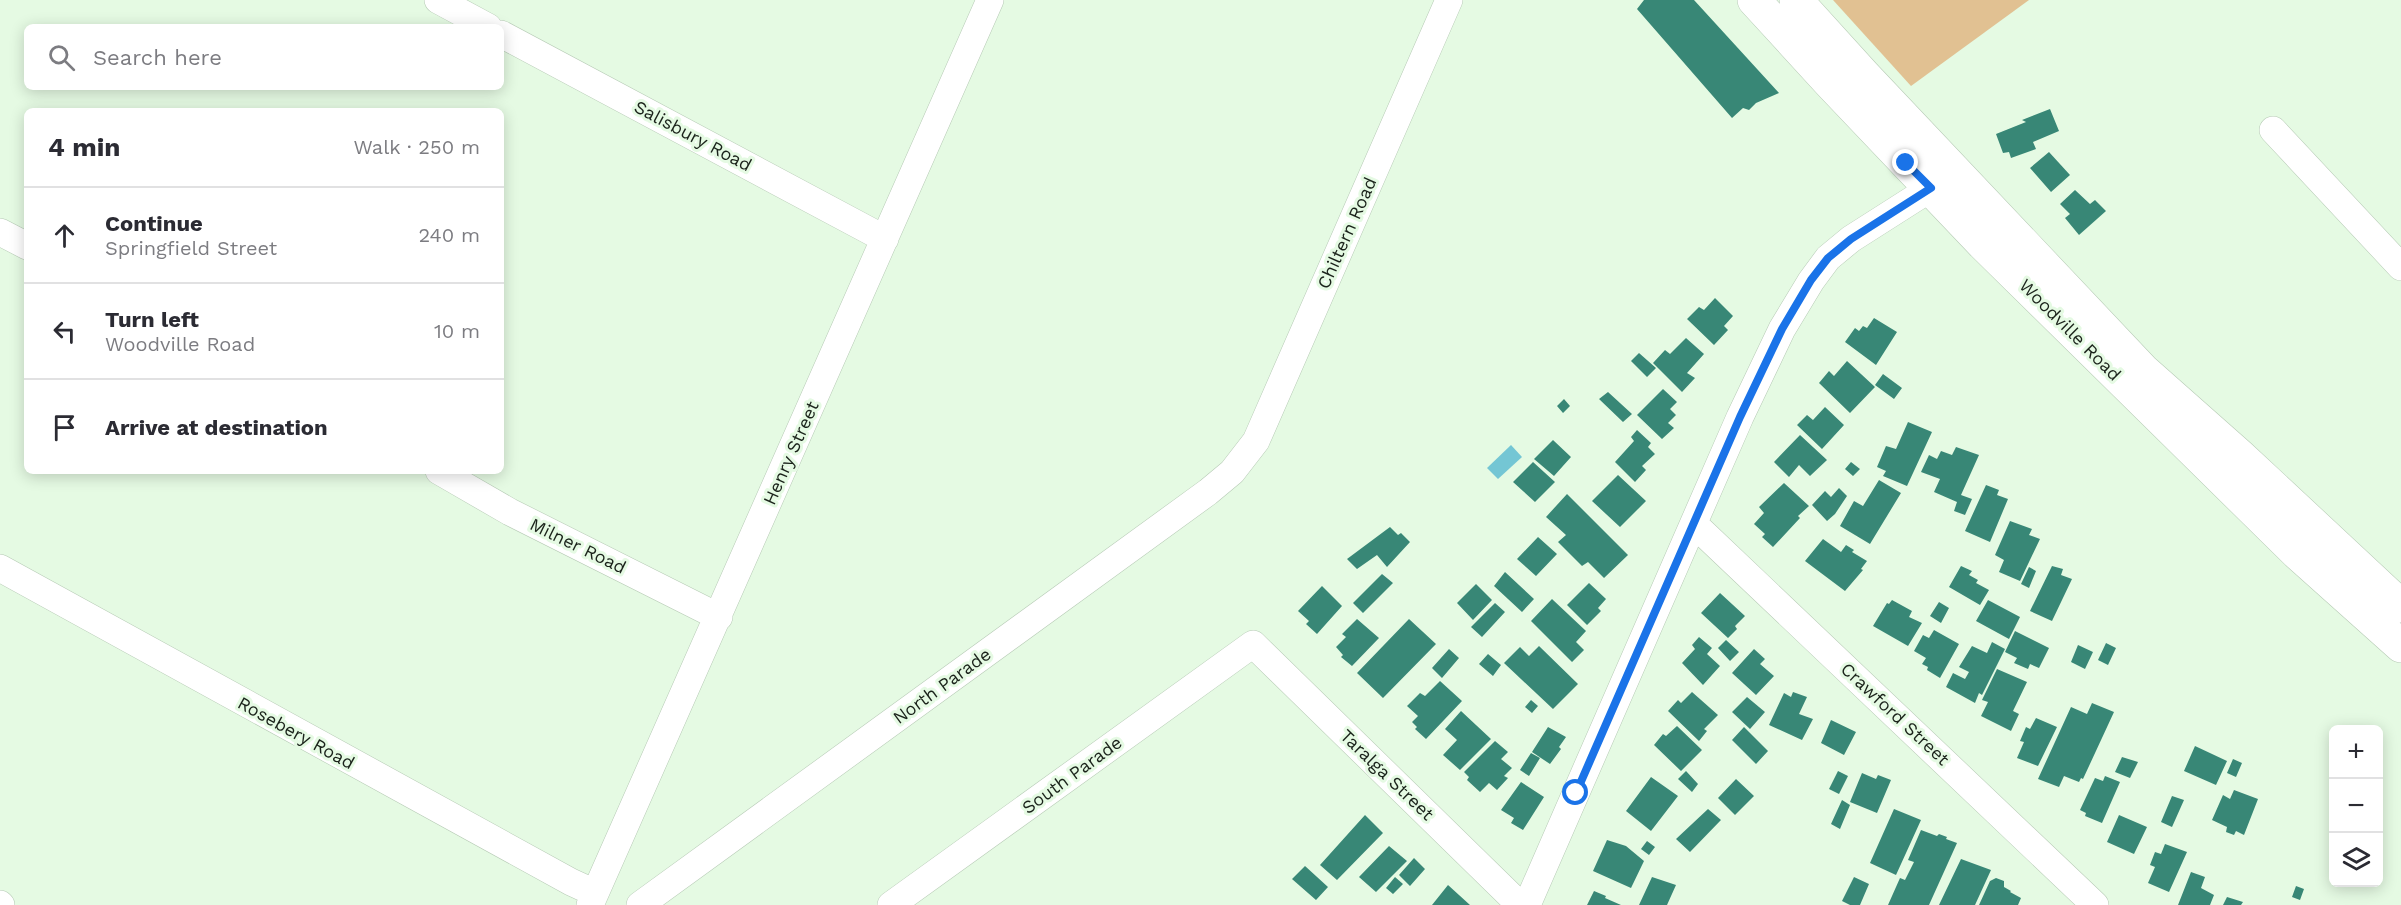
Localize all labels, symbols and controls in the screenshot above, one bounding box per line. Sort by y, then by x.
search box [24,24,504,90]
icon: search [45,41,78,74]
text: Search here [93,45,222,70]
street label: Salisbury Road [631,96,756,175]
text: 4 min [48,132,120,162]
text: Walk · 250 m [353,135,480,159]
route end [1892,149,1918,175]
street label: Chiltern Road [1313,174,1381,292]
text: Continue [105,211,203,236]
icon: ahead [48,219,81,252]
text: 240 m [418,223,480,247]
text: Springfield Street [105,236,277,260]
street label: Woodville Road [2015,274,2126,385]
text: Turn left [105,307,199,332]
icon: left [48,315,81,348]
text: 10 m [434,319,480,343]
text: Woodville Road [105,332,255,356]
street label: Henry Street [758,397,823,508]
icon: arrive [48,411,81,444]
text: Arrive at destination [105,415,328,440]
street label: Milner Road [527,513,630,578]
street label: North Parade [889,643,995,728]
street label: Crawford Street [1837,658,1954,770]
street label: Rosebery Road [234,692,358,773]
street label: Taralga Street [1336,725,1439,825]
map controls [2329,725,2383,887]
button: + [2329,725,2383,779]
street label: South Parade [1018,731,1126,818]
route start [1562,779,1588,805]
button: − [2329,779,2383,833]
button: layers [2329,833,2383,887]

